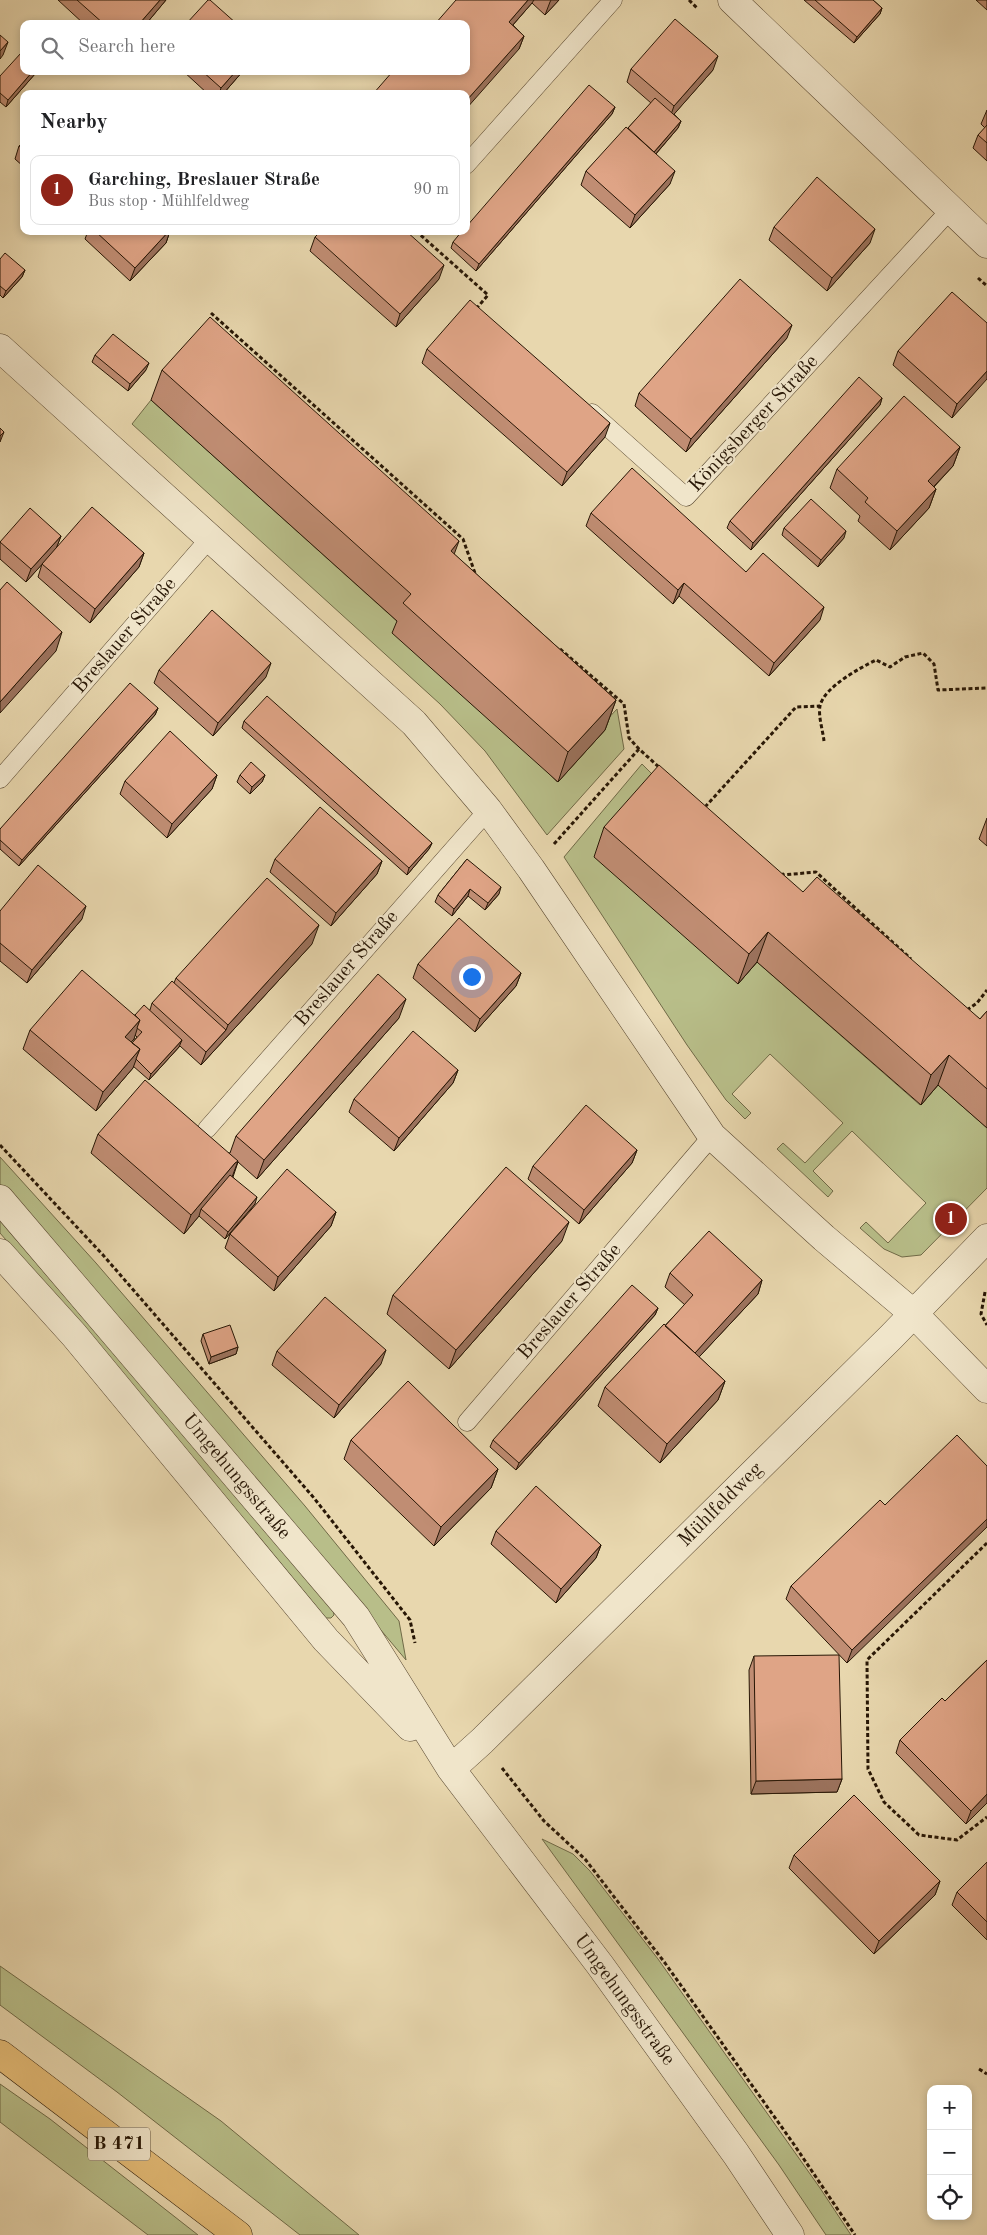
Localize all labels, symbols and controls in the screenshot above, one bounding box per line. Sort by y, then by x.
search box [20,20,470,75]
icon: search [38,34,66,62]
text: Search here [78,38,175,57]
text: Nearby [40,112,108,133]
text: Garching, Breslauer Straße [88,171,320,190]
text: 1 [52,182,62,198]
text: 90 m [413,182,449,198]
text: Bus stop · Mühlfeldweg [88,194,249,210]
street label: Königsberger Straße [686,352,822,496]
street label: Breslauer Straße [70,574,180,698]
street label: Breslauer Straße [292,907,402,1031]
your location [459,964,485,990]
pin: 1 [935,1200,967,1238]
street label: Breslauer Straße [515,1240,625,1364]
street label: Umgehungsstraße [178,1411,294,1543]
street label: Mühlfeldweg [675,1459,767,1551]
street label: Umgehungsstraße [570,1931,678,2069]
map controls [927,2085,972,2220]
button: + [927,2085,972,2130]
road number: B 471 [88,2128,150,2160]
button: − [927,2130,972,2175]
button: locate [927,2175,972,2220]

